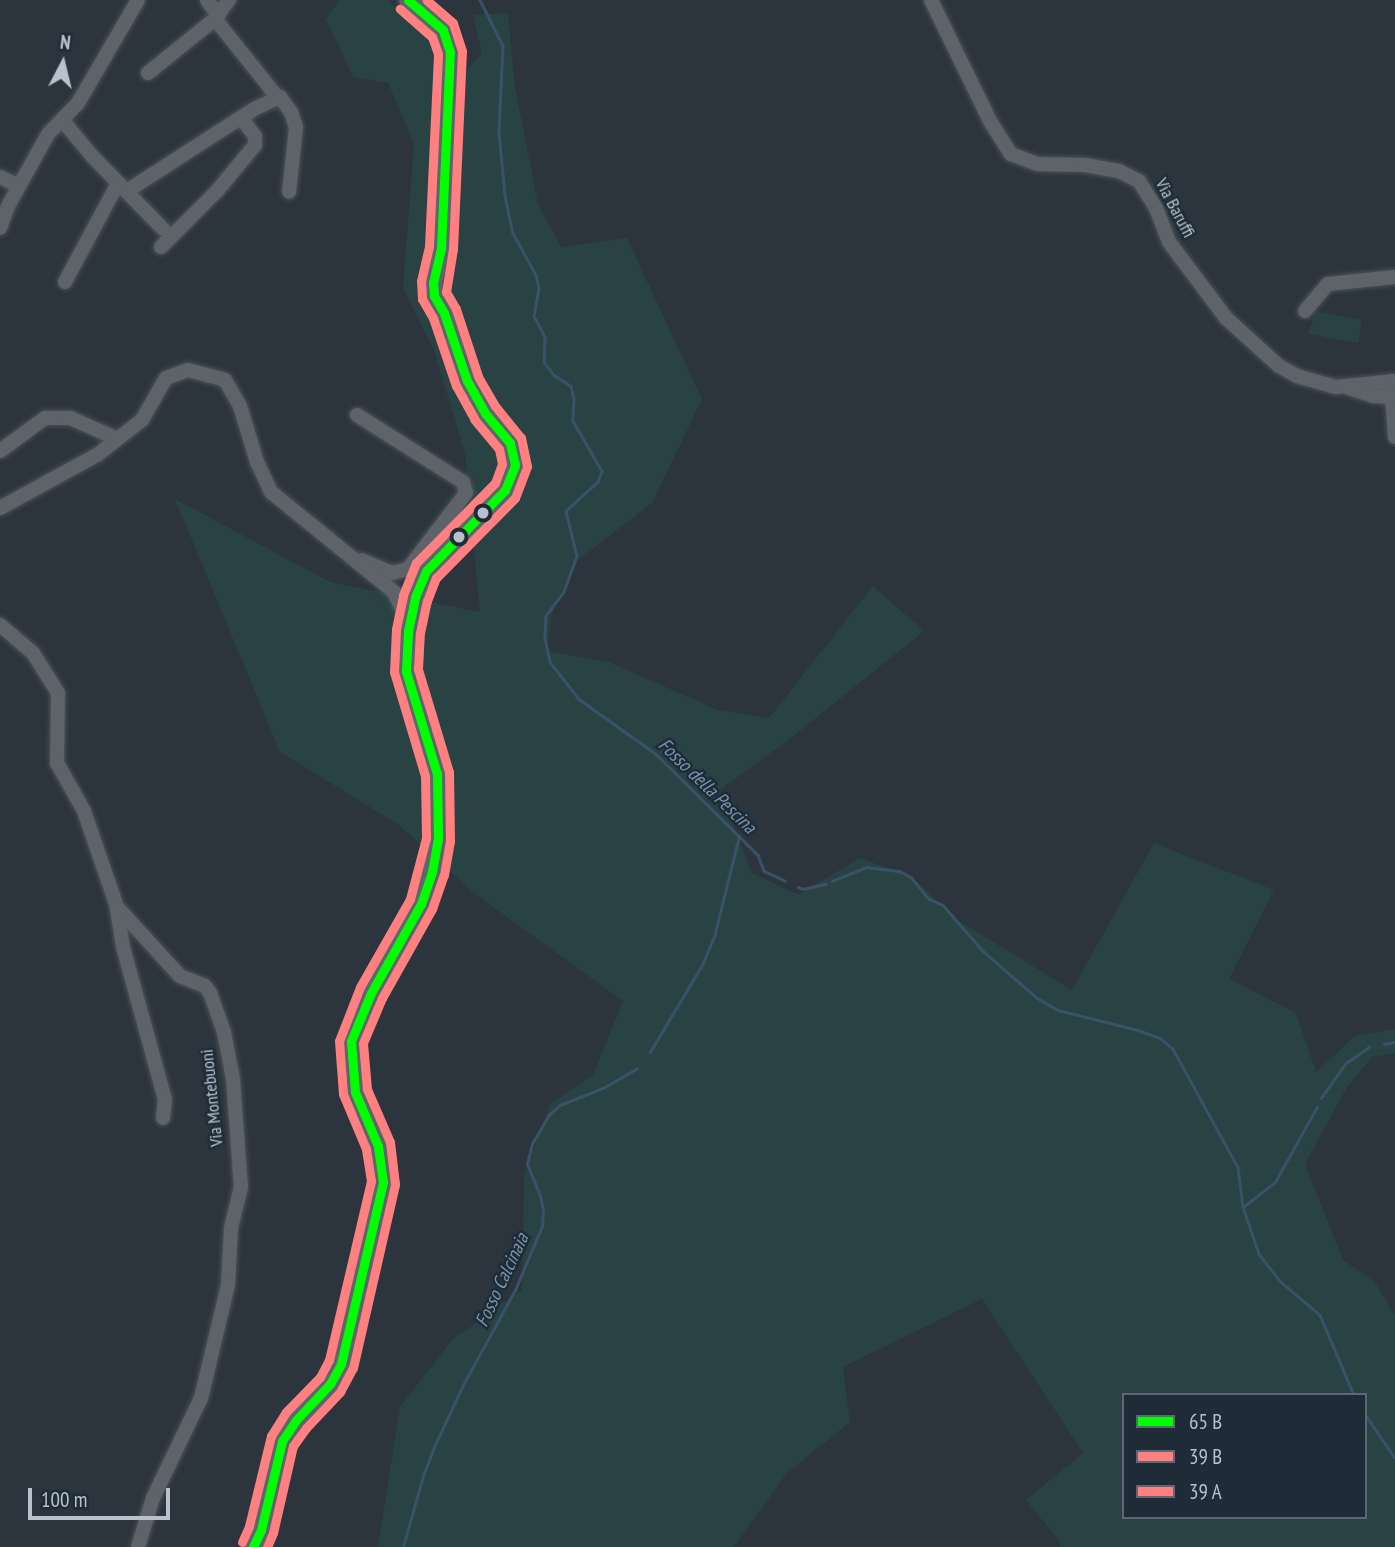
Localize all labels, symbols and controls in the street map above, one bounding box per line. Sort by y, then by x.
north arrow [28,28,98,98]
text: N [59,30,72,55]
street label: Via Baruffi [1150,175,1200,241]
unlabelled marker [476,506,490,520]
unlabelled marker [452,530,466,544]
water label: Fosso della Pescina [653,734,761,838]
street label: Via Montebuoni [196,1048,228,1148]
water label: Fosso Calcinaia [471,1230,533,1330]
legend [1122,1393,1367,1519]
text: 65 B [1189,1408,1222,1435]
text: 39 B [1189,1443,1222,1470]
scale bar [32,1474,173,1518]
text: 39 A [1189,1478,1222,1505]
text: 100 m [41,1486,87,1513]

